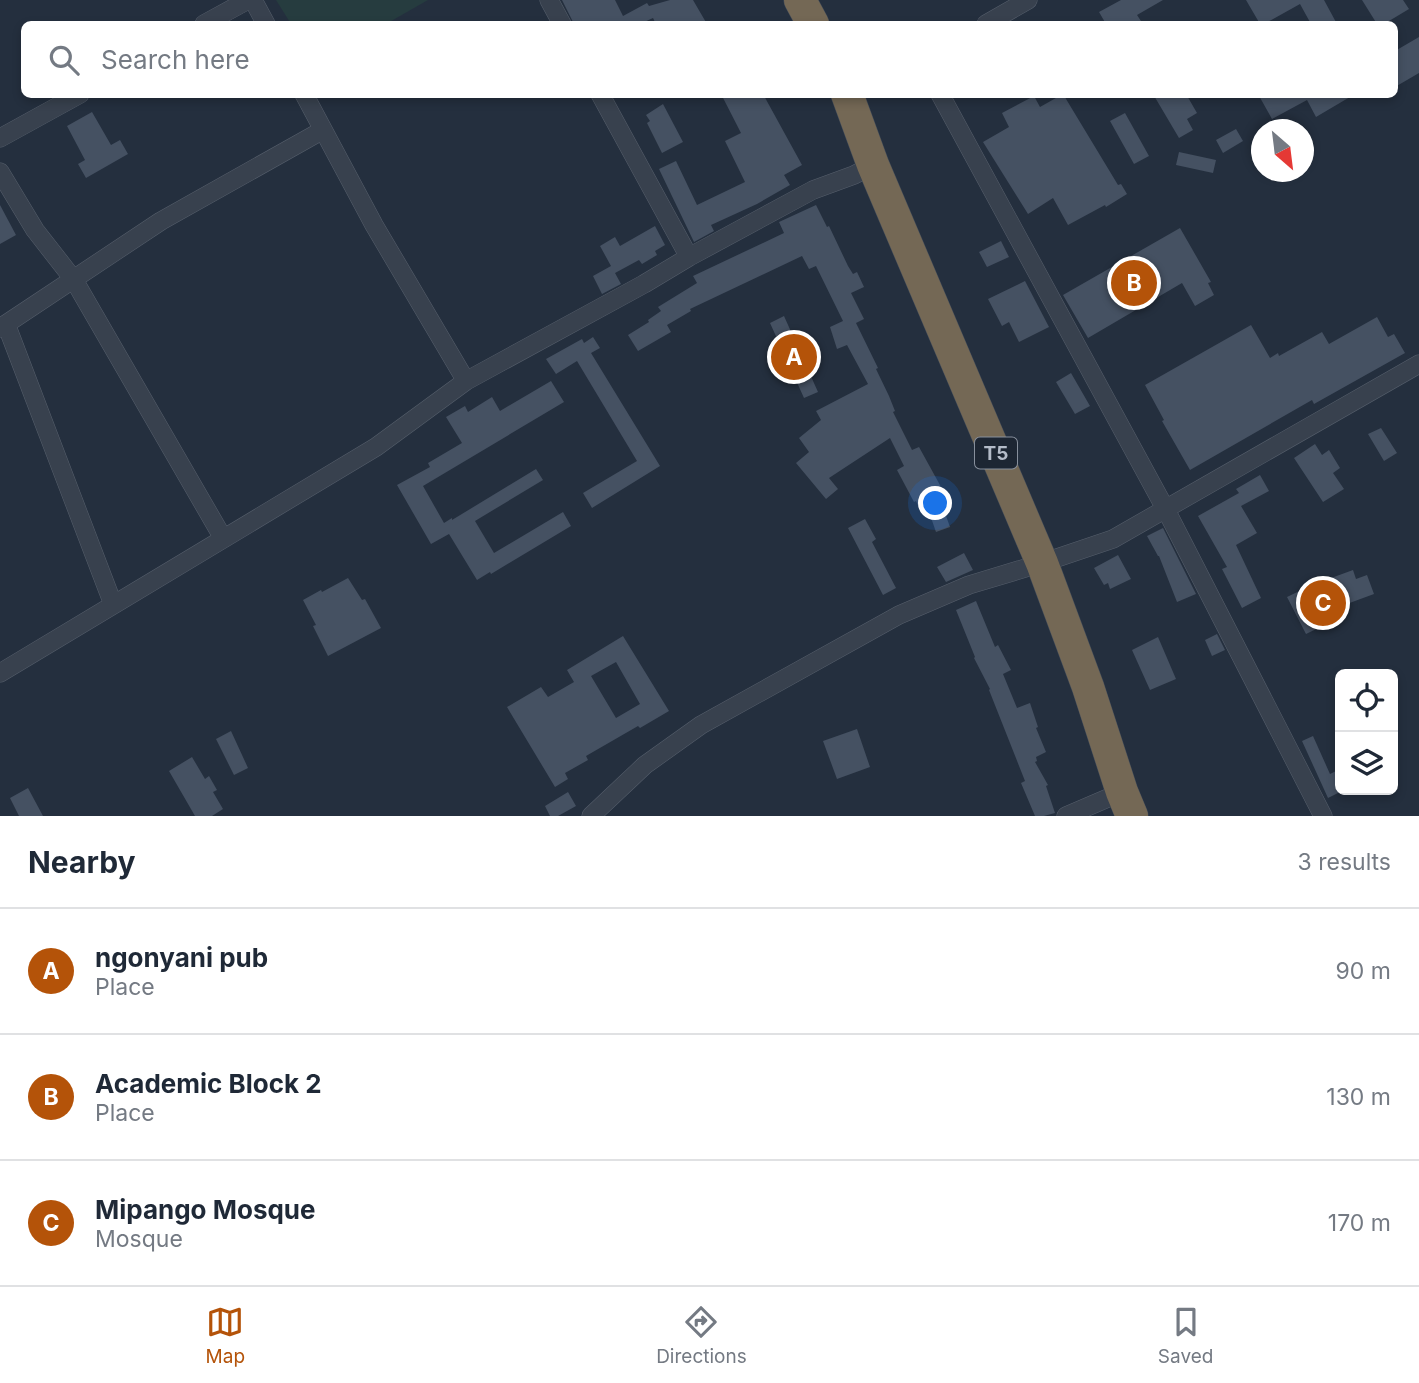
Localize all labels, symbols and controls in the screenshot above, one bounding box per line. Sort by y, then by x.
search box [21,21,1398,98]
icon: search [45,41,83,79]
text: Search here [101,44,250,75]
north arrow [1251,119,1314,182]
pin: B [1111,257,1157,309]
pin: A [771,331,817,383]
road number: T5 [975,437,1017,468]
your location [918,486,952,520]
pin: C [1300,577,1346,629]
map controls [1335,669,1398,795]
button: locate [1335,669,1398,732]
button: layers [1335,732,1398,795]
text: Nearby [28,844,136,880]
text: 3 results [1298,848,1391,876]
text: ngonyani pub [95,942,268,973]
text: A [42,957,60,985]
text: 90 m [1336,957,1391,985]
text: Place [95,973,155,1001]
text: Academic Block 2 [95,1068,322,1099]
text: B [43,1083,59,1111]
text: 130 m [1326,1083,1391,1111]
text: Place [95,1099,155,1127]
text: Mipango Mosque [95,1194,316,1225]
text: C [42,1209,60,1237]
text: 170 m [1328,1209,1391,1237]
text: Mosque [95,1225,183,1253]
tab: Map [206,1303,245,1368]
tab: Directions [656,1303,747,1368]
tab: Saved [1158,1303,1213,1368]

